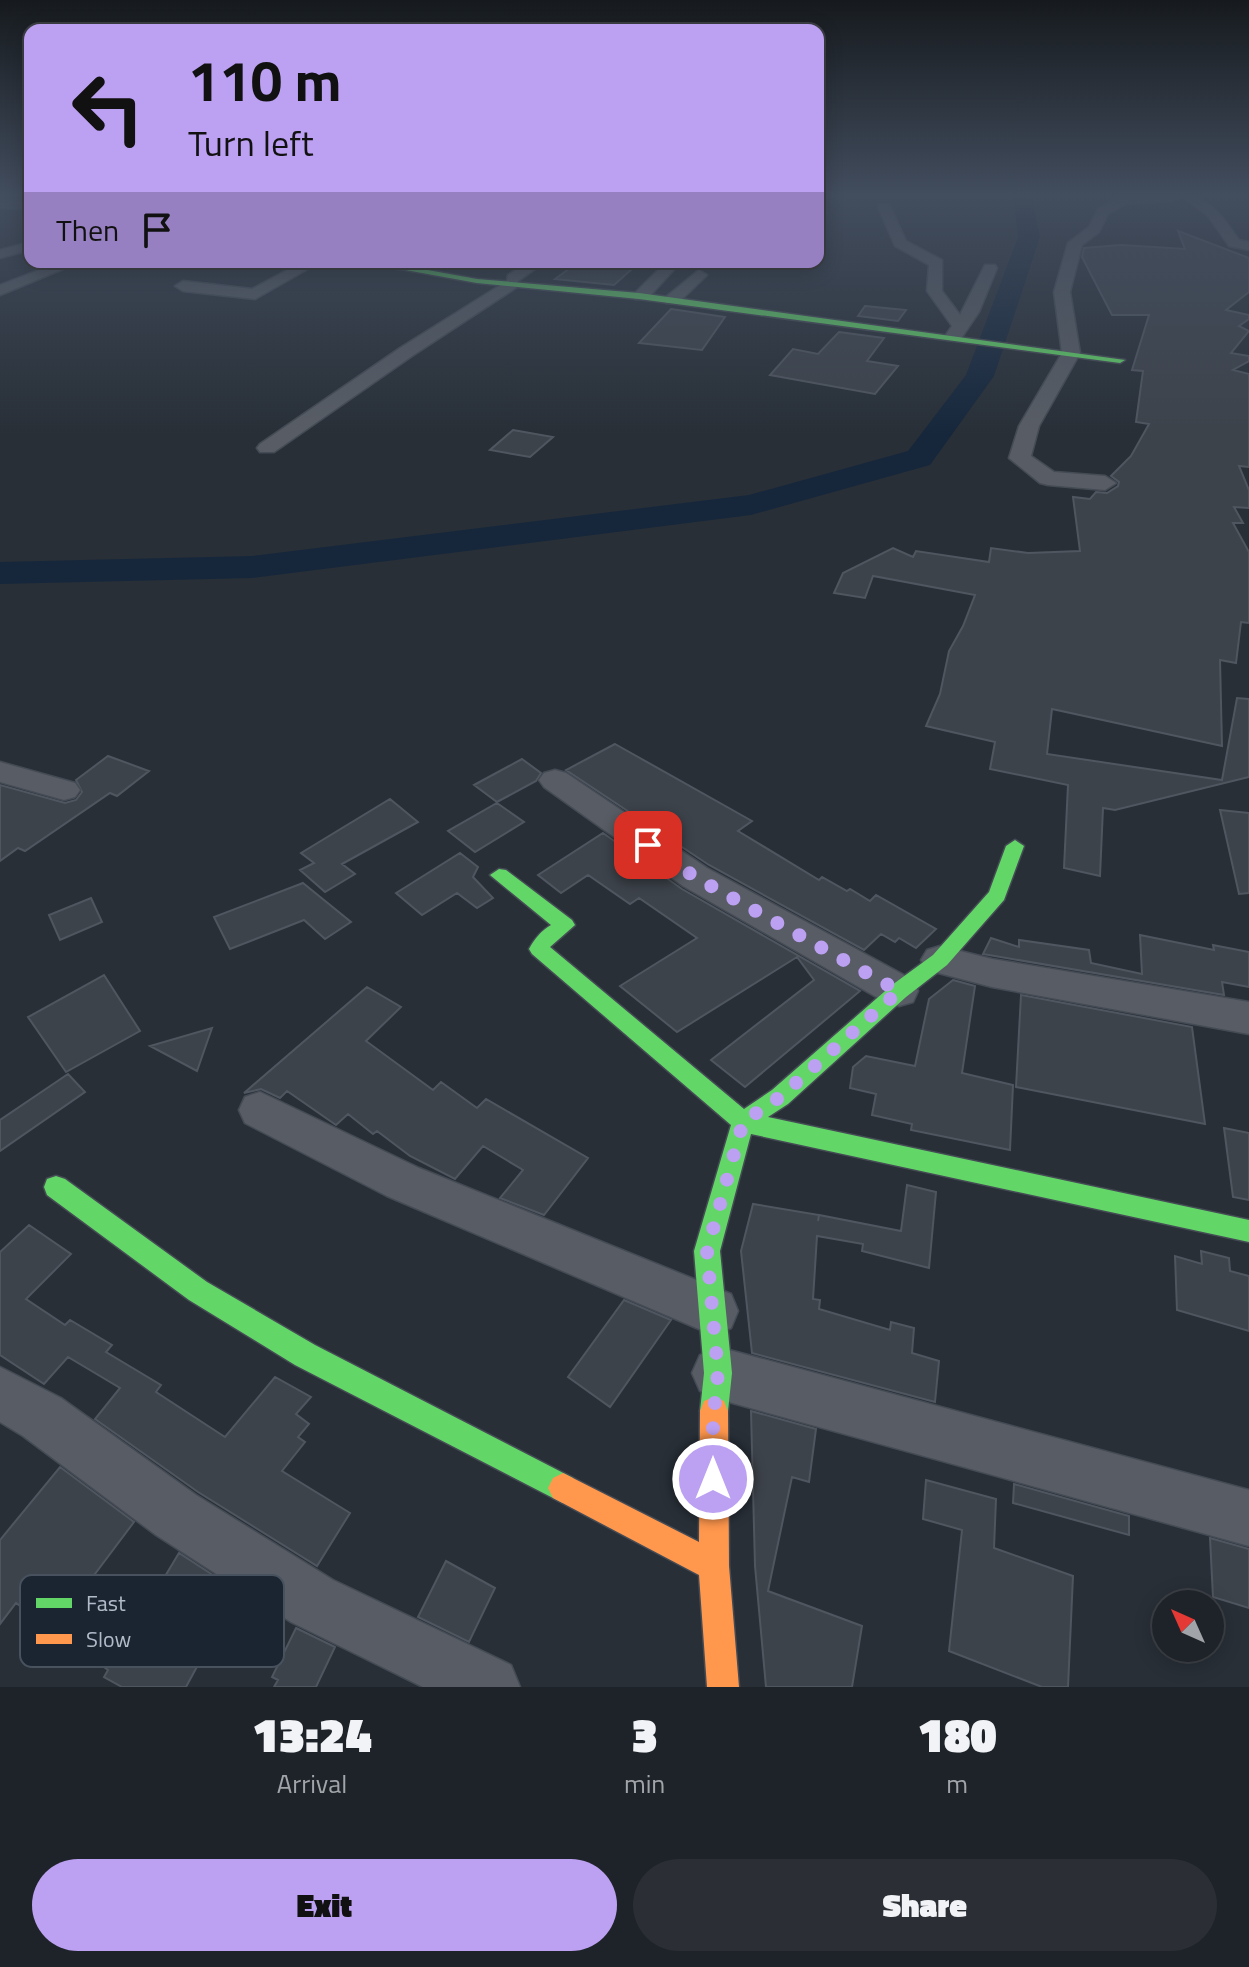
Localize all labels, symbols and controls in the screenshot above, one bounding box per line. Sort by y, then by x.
text: 110 m [188,38,341,123]
icon: left [56,56,160,160]
text: Turn left [188,115,314,170]
text: Then [56,207,119,253]
icon: arrive [135,208,179,252]
pin [614,811,682,879]
icon: arrive [626,823,670,867]
position arrow [671,1437,755,1521]
legend [20,1575,284,1667]
text: Fast [86,1586,126,1620]
north arrow [1152,1590,1224,1662]
map controls [1152,1590,1224,1662]
text: Slow [86,1622,132,1656]
text: 13:24 [252,1698,372,1771]
text: 3 [631,1698,658,1771]
text: 180 [918,1698,997,1771]
text: Arrival [277,1764,347,1803]
text: min [624,1764,665,1803]
text: m [946,1764,968,1803]
button: Exit [32,1859,617,1951]
button: Share [633,1859,1217,1951]

